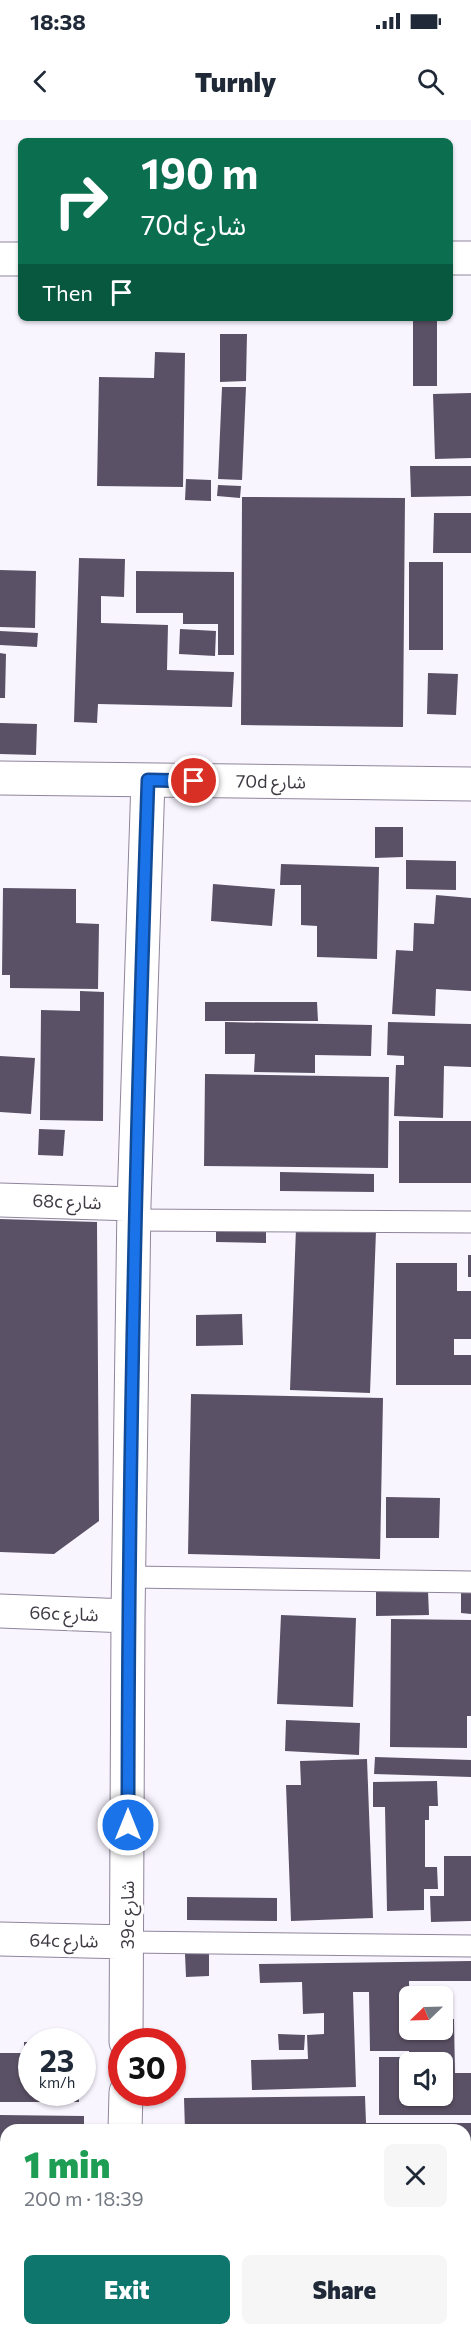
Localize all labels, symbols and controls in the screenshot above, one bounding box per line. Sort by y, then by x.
text: 18:38 [30,8,86,35]
icon: back [24,65,57,98]
text: Turnly [195,65,276,98]
icon: search [414,65,447,98]
text: 190 m [141,146,259,198]
icon: right [42,162,120,240]
text: 70d شارع [141,208,246,241]
icon: arrive [105,276,138,309]
text: Then [42,279,93,306]
pin [168,755,219,806]
icon: arrive [177,764,210,797]
street label: 70d شارع [236,769,306,797]
street label: 68c شارع [32,1189,102,1217]
street label: 66c شارع [29,1601,99,1629]
position arrow [96,1793,160,1857]
street label: 39c شارع [116,1881,142,1949]
street label: 64c شارع [29,1928,99,1956]
north arrow [399,1986,453,2040]
map controls [399,1986,453,2106]
speed limit sign: 30 [108,2028,186,2106]
text: 23 [40,2041,74,2078]
button: sound [399,2052,453,2106]
text: km/h [39,2073,75,2091]
text: 1 min [24,2141,110,2185]
button: close [384,2144,447,2207]
text: 200 m · 18:39 [24,2186,144,2210]
button: Exit [24,2255,230,2324]
button: Share [242,2255,447,2324]

